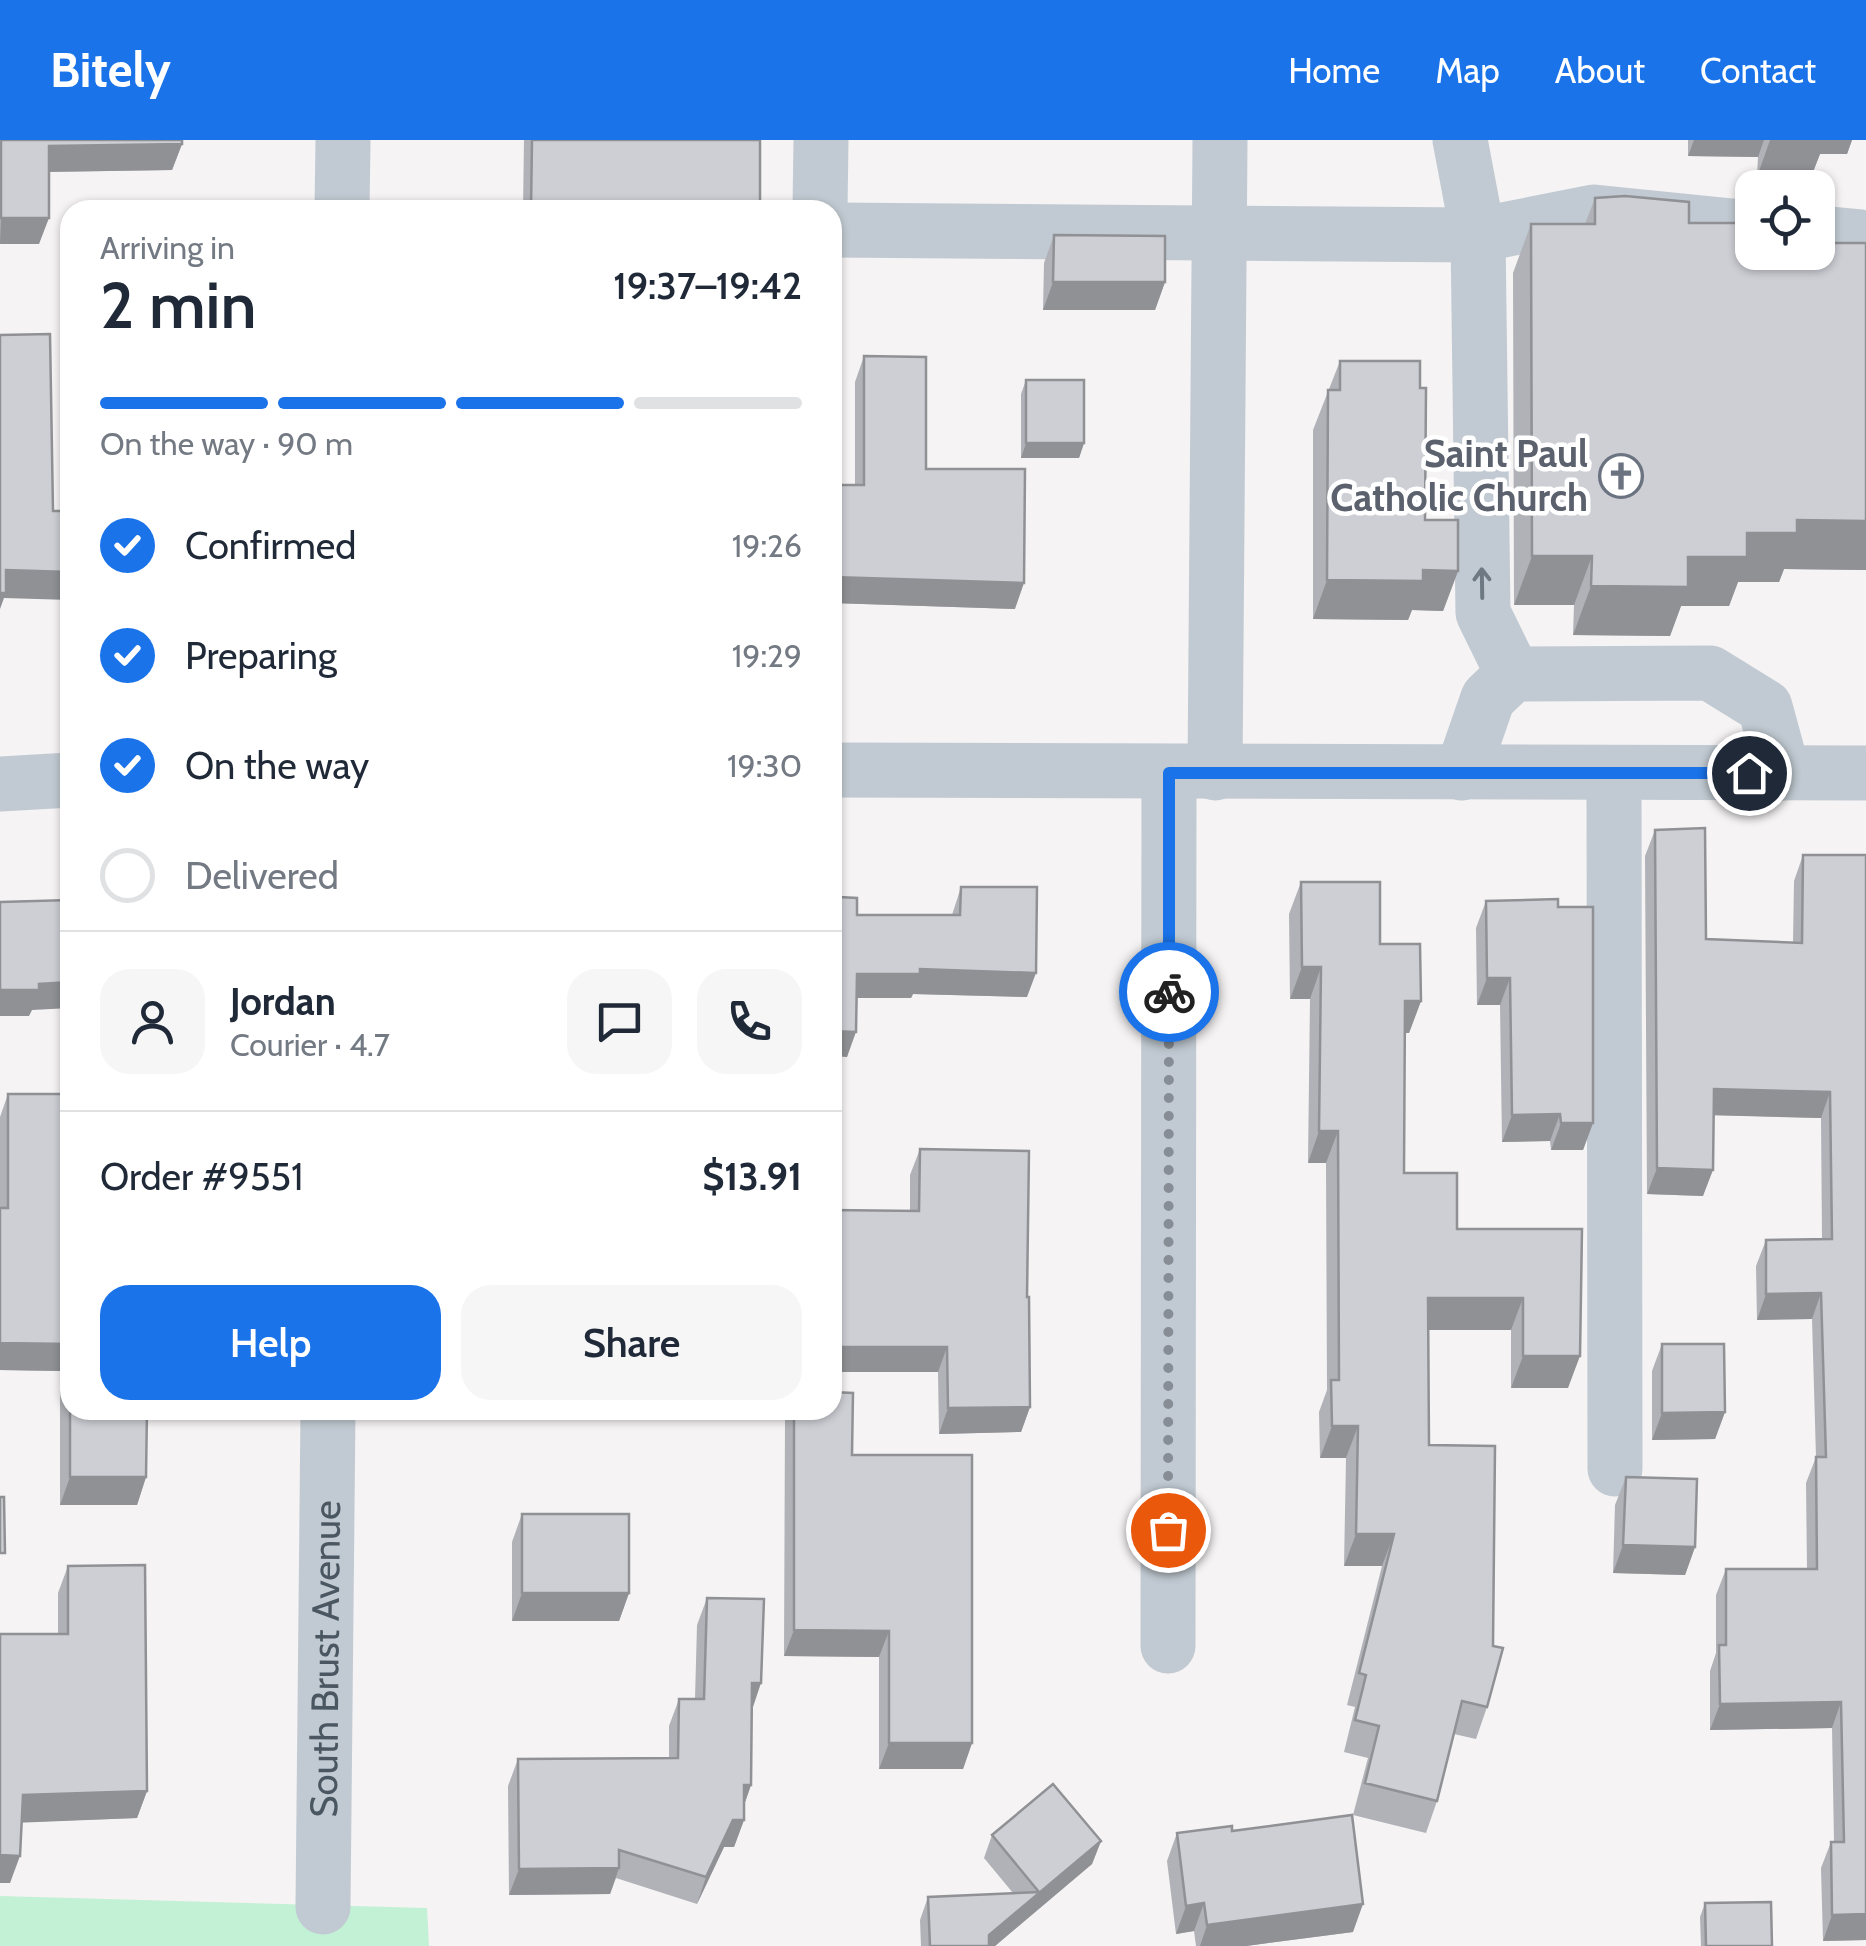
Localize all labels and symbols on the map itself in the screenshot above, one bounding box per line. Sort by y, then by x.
place label: Saint Paul Catholic Church [1330,430,1588,521]
church icon: Saint Paul Catholic Church [1598,453,1644,499]
one-way arrow [1473,568,1492,600]
pin [1707,731,1792,816]
courier [1119,942,1219,1042]
pin [1126,1488,1211,1573]
street label: South Brust Avenue [300,1500,350,1818]

